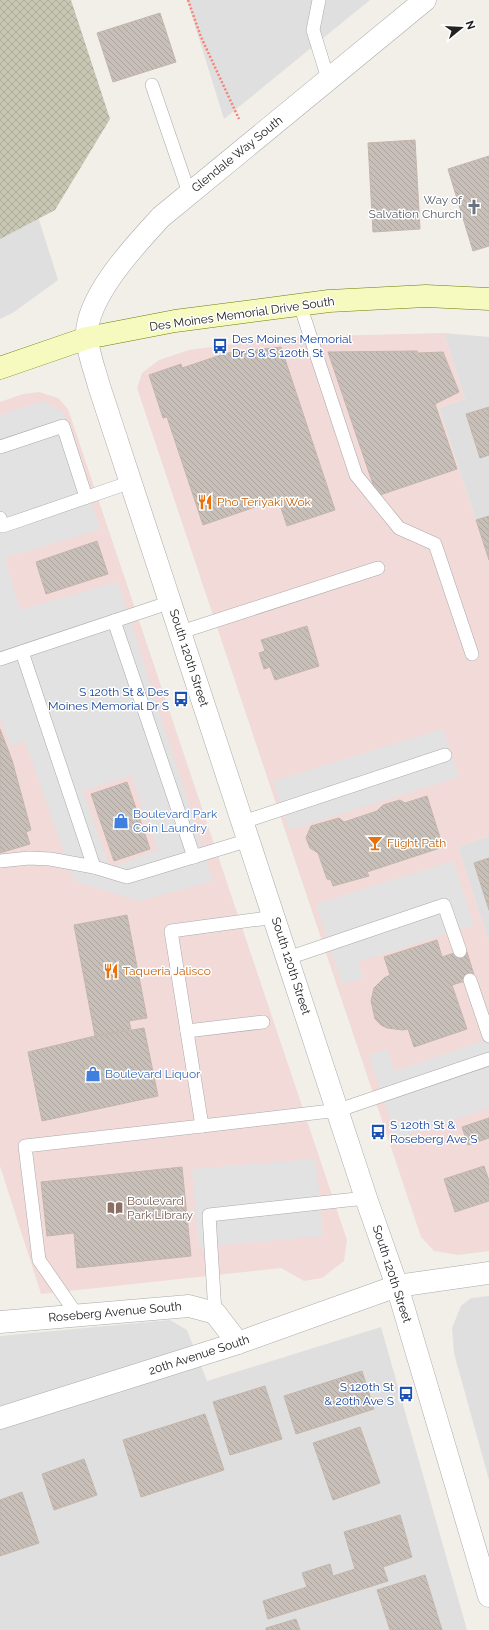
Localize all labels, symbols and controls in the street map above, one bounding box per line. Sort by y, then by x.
north arrow [441,8,481,48]
text: N [463,19,478,31]
street label: Glendale Way South [189,113,285,195]
place label: Way of Salvation Church [369,193,463,221]
church icon: Way of Salvation Church [465,198,483,216]
street label: Des Moines Memorial Drive South [149,294,335,334]
place label: Des Moines Memorial Dr S & S 120th St [232,332,353,360]
bus stop icon: Des Moines Memorial Dr S & S 120th St [211,337,229,355]
restaurant icon: Pho Teriyaki Wok [196,493,214,511]
place label: Pho Teriyaki Wok [217,495,312,509]
street label: South 120th Street [167,607,211,709]
place label: S 120th St & Des Moines Memorial Dr S [48,685,169,713]
bus stop icon: S 120th St & Des Moines Memorial Dr S [172,690,190,708]
place label: Boulevard Park Coin Laundry [133,807,218,835]
shop icon: Boulevard Park Coin Laundry [112,812,130,830]
bar icon: Flight Path [366,834,384,852]
place label: Flight Path [387,836,446,850]
street label: South 120th Street [269,915,313,1017]
restaurant icon: Taqueria Jalisco [102,962,120,980]
place label: Taqueria Jalisco [123,964,211,978]
shop icon: Boulevard Liquor [84,1065,102,1083]
place label: Boulevard Liquor [105,1067,201,1081]
place label: S 120th St & Roseberg Ave S [390,1118,478,1146]
bus stop icon: S 120th St & Roseberg Ave S [369,1123,387,1141]
place label: Boulevard Park Library [127,1194,194,1222]
library icon: Boulevard Park Library [106,1199,124,1217]
street label: South 120th Street [370,1223,414,1325]
street label: Roseberg Avenue South [48,1299,182,1325]
street label: 20th Avenue South [147,1332,251,1378]
place label: S 120th St & 20th Ave S [324,1380,394,1408]
bus stop icon: S 120th St & 20th Ave S [397,1385,415,1403]

